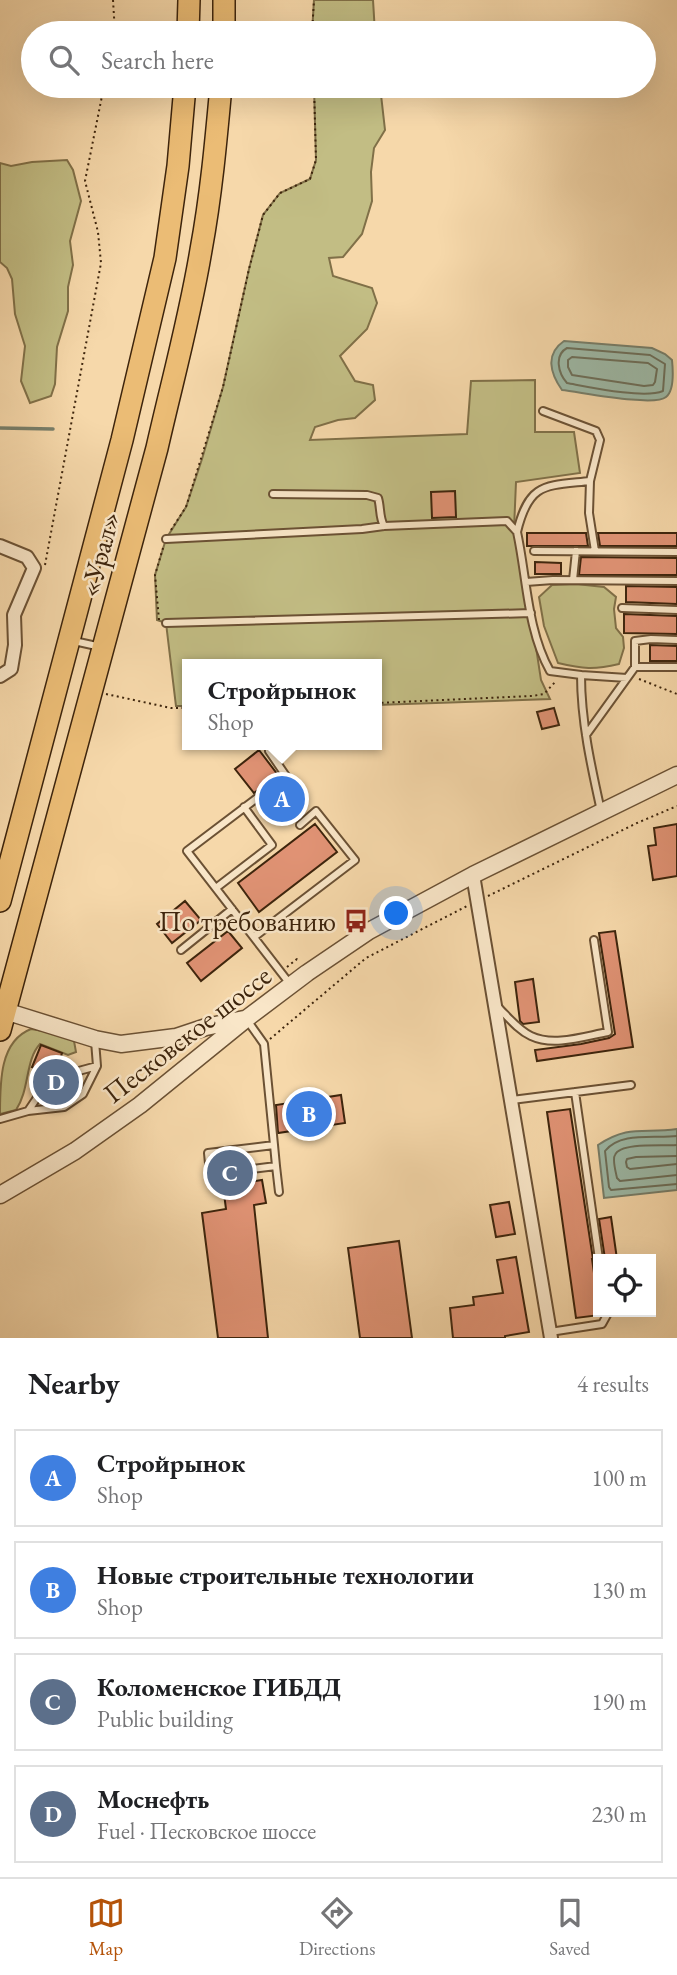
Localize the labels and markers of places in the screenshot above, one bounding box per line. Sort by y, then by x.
pin: A [259,773,305,825]
place label: По требованию [158,903,336,939]
bus stop icon: По требованию [342,907,370,935]
pin: D [33,1056,79,1108]
pin: B [286,1088,332,1140]
pin: C [207,1147,253,1199]

